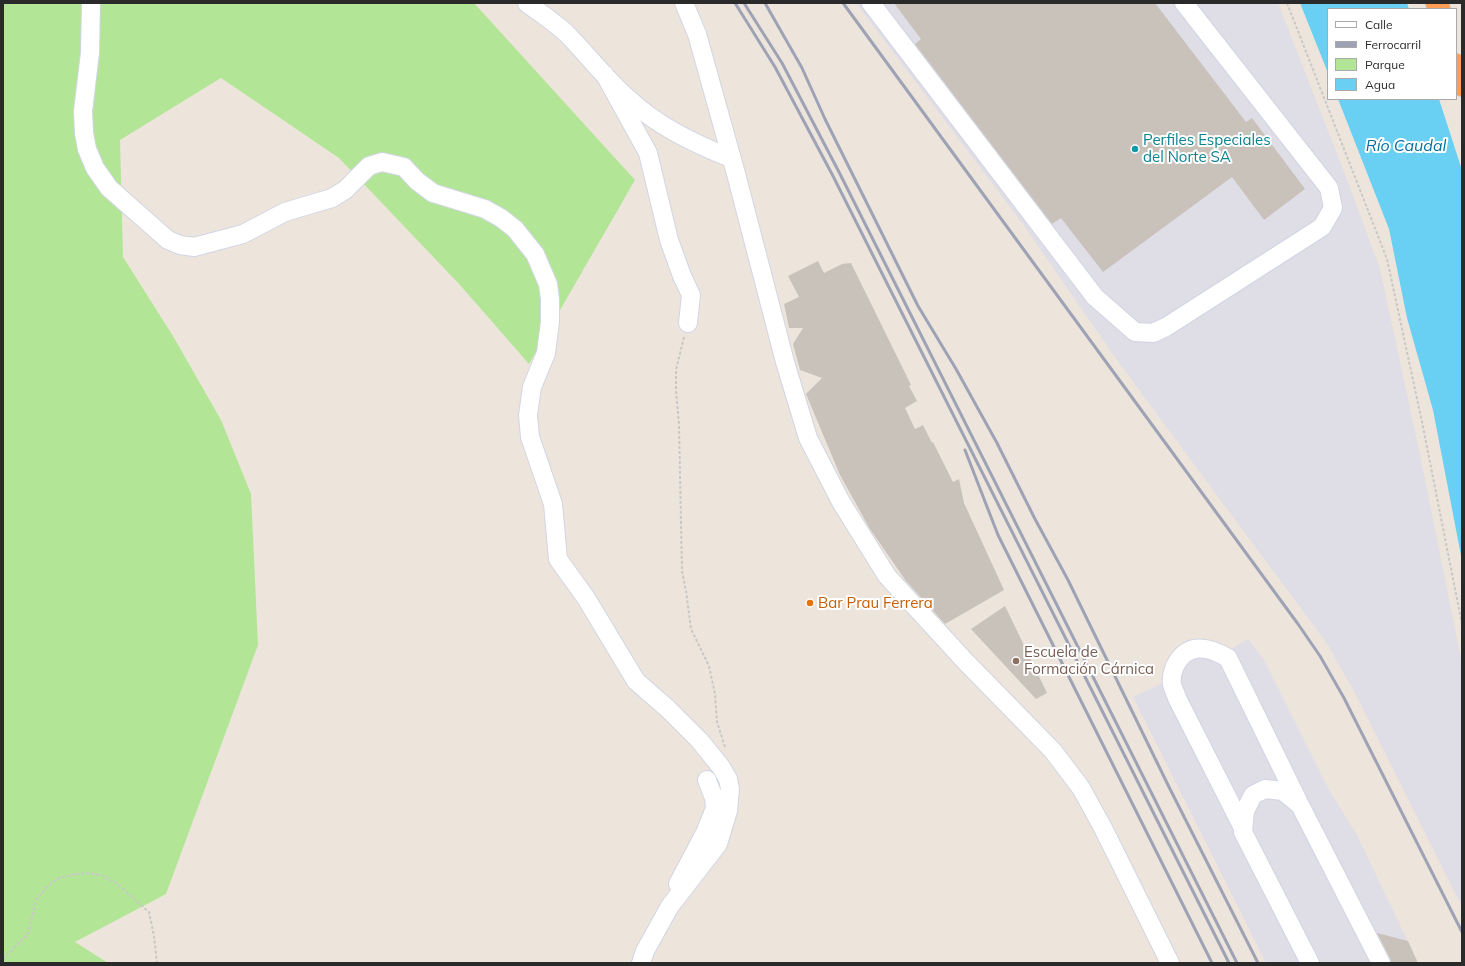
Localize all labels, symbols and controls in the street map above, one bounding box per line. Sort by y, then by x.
legend [1327,8,1457,100]
text: Calle [1365,17,1392,32]
text: Ferrocarril [1365,37,1421,52]
text: Parque [1365,57,1405,72]
text: Agua [1365,77,1395,92]
place label: Perfiles Especiales del Norte SA [1143,131,1271,166]
water label: Río Caudal [1366,136,1446,156]
marker: Perfiles Especiales del Norte SA [1130,144,1140,154]
place label: Bar Prau Ferrera [818,594,933,612]
marker: Bar Prau Ferrera [805,598,815,608]
place label: Escuela de Formación Cárnica [1024,643,1154,678]
marker: Escuela de Formación Cárnica [1011,656,1021,666]

